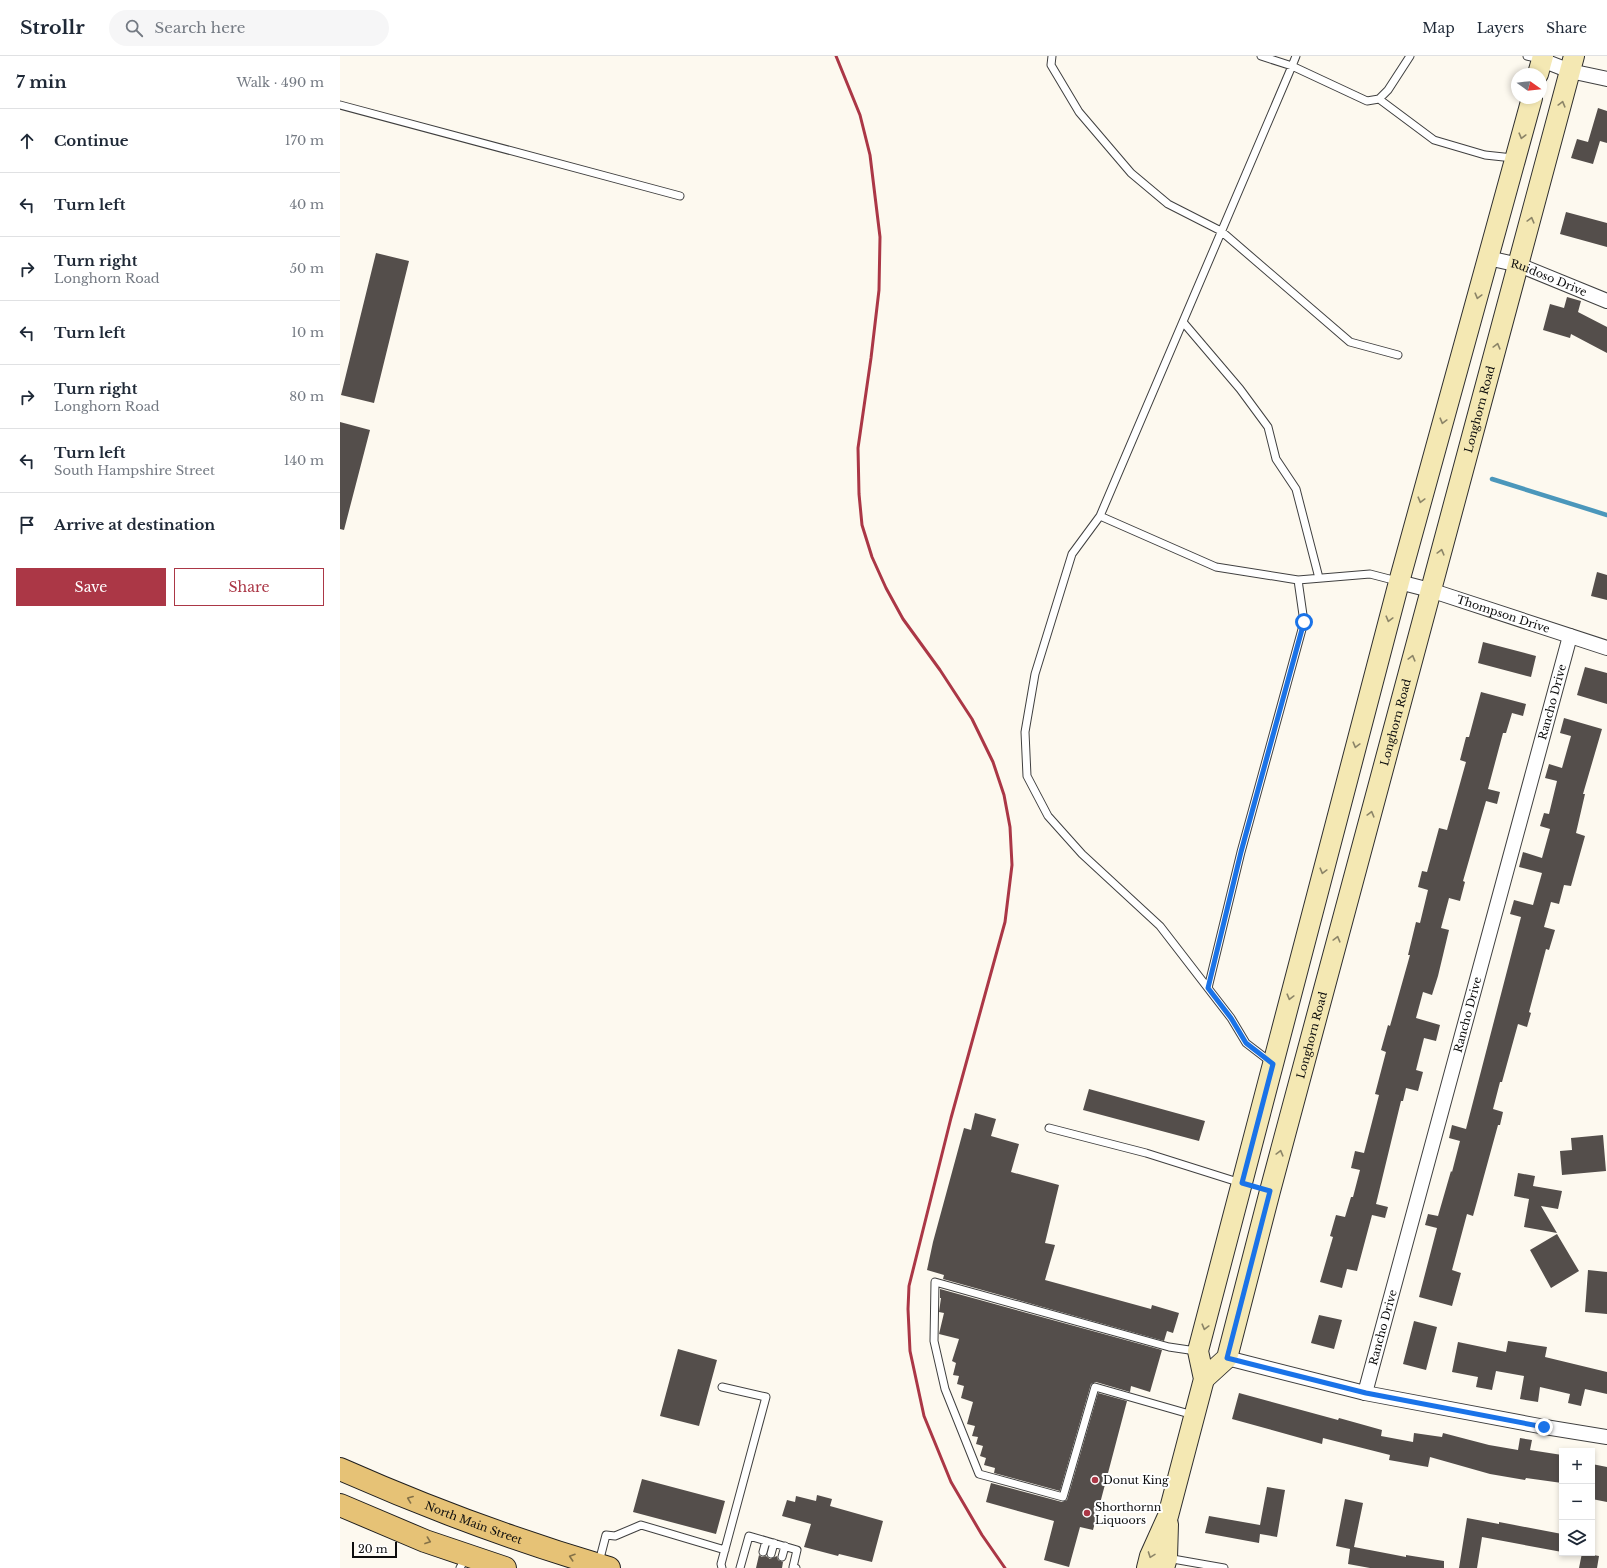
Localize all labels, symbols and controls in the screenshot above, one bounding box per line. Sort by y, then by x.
search box [109,10,389,46]
text: Strollr [20,16,85,39]
icon: search [123,17,145,39]
text: Search here [155,18,245,37]
text: Map [1422,19,1455,37]
text: Layers [1477,19,1524,37]
text: Share [1546,19,1587,37]
north arrow [1511,68,1547,104]
text: 7 min [16,72,67,93]
text: Walk · 490 m [237,74,324,91]
one-way arrow [1557,100,1565,107]
icon: ahead [16,130,38,152]
text: Continue [54,131,129,150]
text: 170 m [285,132,324,149]
one-way arrow [1518,132,1526,139]
icon: left [16,194,38,216]
text: Turn left [54,195,125,214]
text: 40 m [289,196,324,213]
one-way arrow [1526,217,1535,224]
text: Turn right [54,251,137,270]
street label: Ruidoso Drive [1509,256,1589,299]
icon: right [16,258,38,280]
text: 50 m [290,260,324,277]
text: Longhorn Road [54,270,160,287]
one-way arrow [1474,292,1483,299]
icon: left [16,322,38,344]
text: Turn left [54,323,125,342]
text: 10 m [291,324,324,341]
one-way arrow [1492,342,1501,349]
street label: Longhorn Road [1461,364,1498,454]
text: Turn right [54,379,137,398]
icon: right [16,386,38,408]
text: 80 m [289,388,324,405]
text: Longhorn Road [54,398,160,415]
one-way arrow [1439,417,1448,424]
text: Turn left [54,443,125,462]
icon: left [16,450,38,472]
text: 140 m [284,452,324,469]
text: South Hampshire Street [54,462,215,479]
one-way arrow [1418,497,1426,504]
icon: arrive [16,514,38,536]
text: Arrive at destination [54,515,215,534]
one-way arrow [1436,549,1445,556]
button: Save [16,568,166,606]
button: Share [174,568,324,606]
street label: Thompson Drive [1455,592,1552,636]
route start [1295,613,1313,631]
one-way arrow [1385,616,1394,623]
one-way arrow [1407,654,1416,661]
street label: Rancho Drive [1535,663,1569,741]
street label: Longhorn Road [1377,677,1414,767]
one-way arrow [1353,742,1361,748]
one-way arrow [1366,810,1374,817]
one-way arrow [1320,868,1328,874]
one-way arrow [1332,936,1341,943]
street label: Rancho Drive [1451,975,1484,1054]
street label: Longhorn Road [1293,990,1330,1080]
one-way arrow [1287,993,1295,1000]
one-way arrow [1275,1150,1284,1157]
street label: Rancho Drive [1366,1288,1400,1367]
one-way arrow [1201,1324,1209,1330]
route end [1535,1418,1553,1436]
map controls [1559,1448,1595,1556]
button: + [1559,1448,1595,1484]
place label: Donut King [1103,1473,1169,1487]
marker: Donut King [1090,1475,1100,1485]
button: − [1559,1484,1595,1520]
one-way arrow [407,1495,414,1503]
street label: North Main Street [423,1498,525,1547]
place label: Shorthornn Liquoors [1095,1500,1162,1527]
marker: Shorthornn Liquoors [1082,1508,1092,1518]
button: layers [1559,1520,1595,1556]
one-way arrow [424,1537,431,1545]
scale bar [352,1540,397,1559]
text: 20 m [358,1542,388,1556]
one-way arrow [1148,1551,1156,1558]
one-way arrow [569,1553,576,1561]

